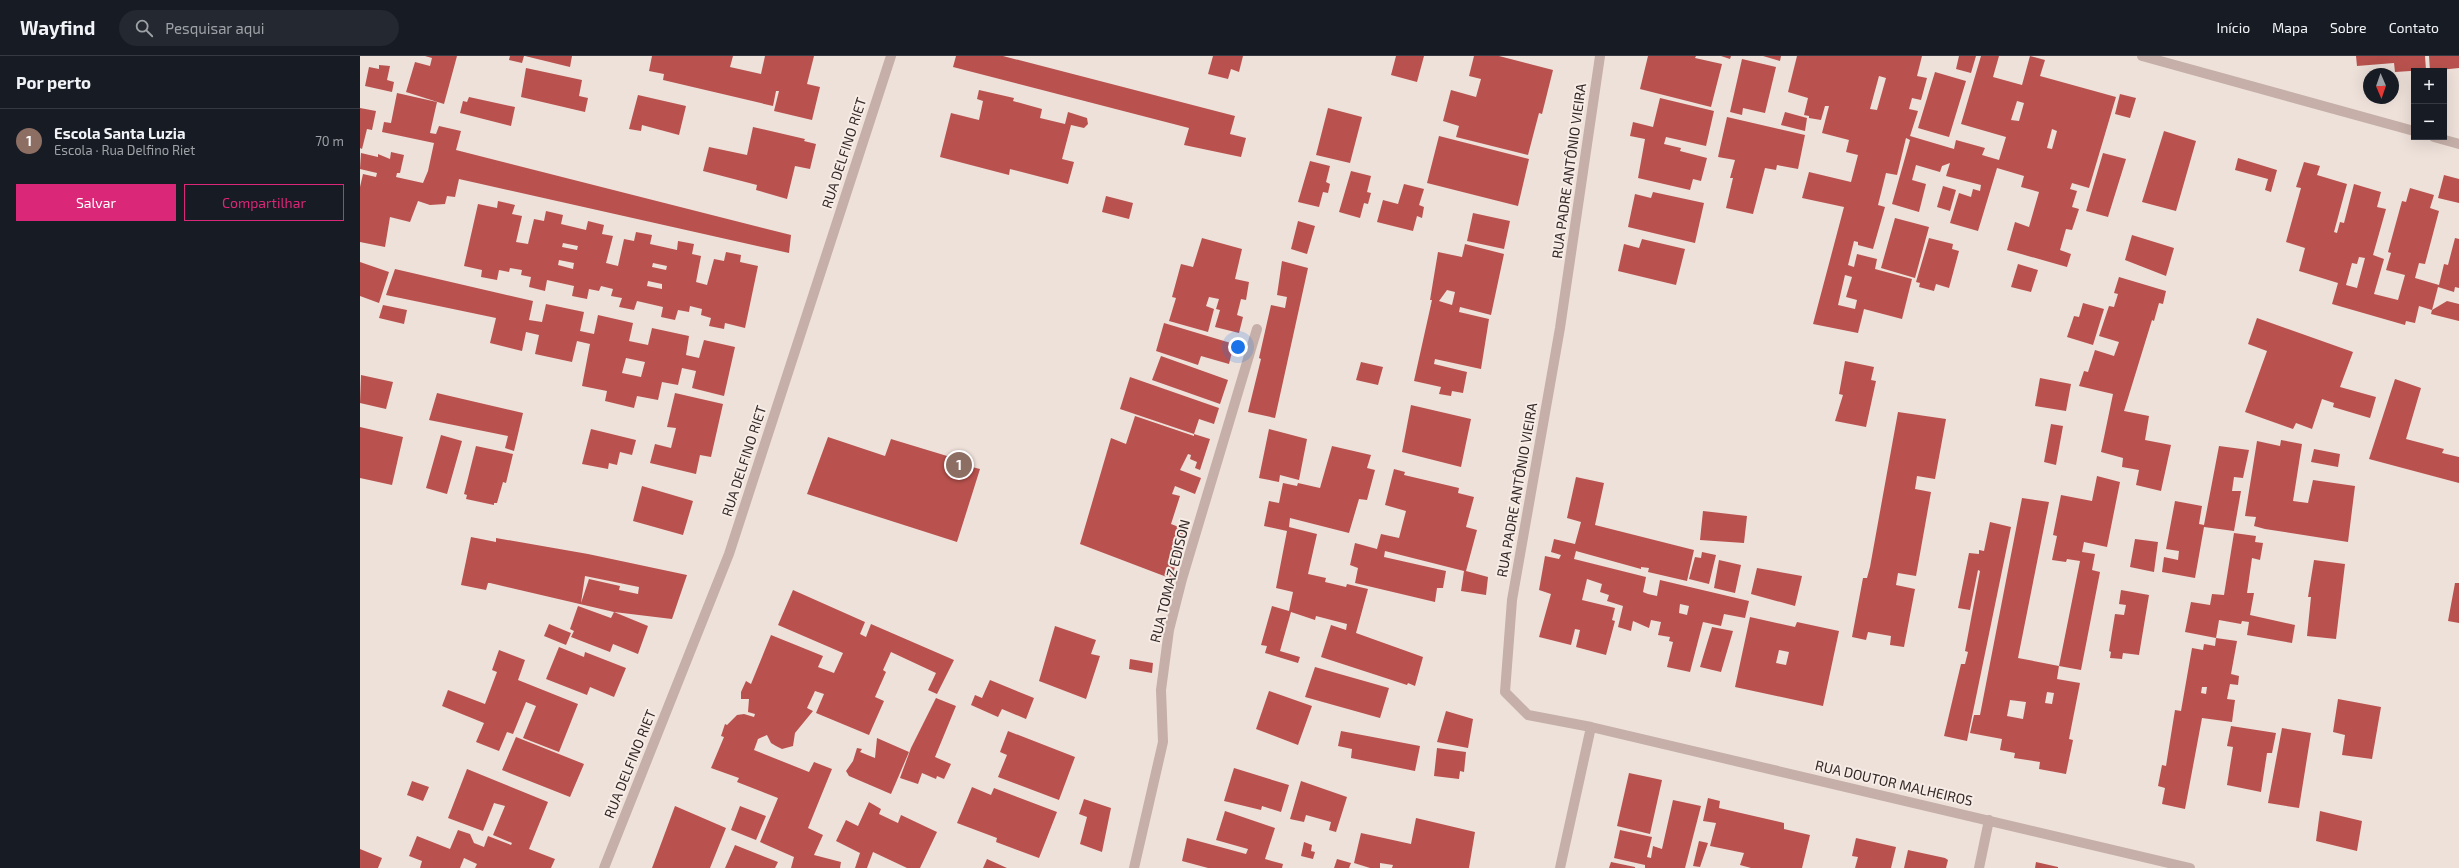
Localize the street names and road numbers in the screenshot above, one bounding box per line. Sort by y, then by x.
street label: RUA PADRE ANTÔNIO VIEIRA [1548,82,1589,260]
street label: RUA DELFINO RIET [818,95,869,210]
street label: RUA PADRE ANTÔNIO VIEIRA [1493,401,1540,579]
street label: RUA DELFINO RIET [718,403,769,518]
street label: RUA TOMAZ EDISON [1146,518,1193,644]
street label: RUA DELFINO RIET [600,707,659,821]
street label: RUA DOUTOR MALHEIROS [1814,756,1975,809]

